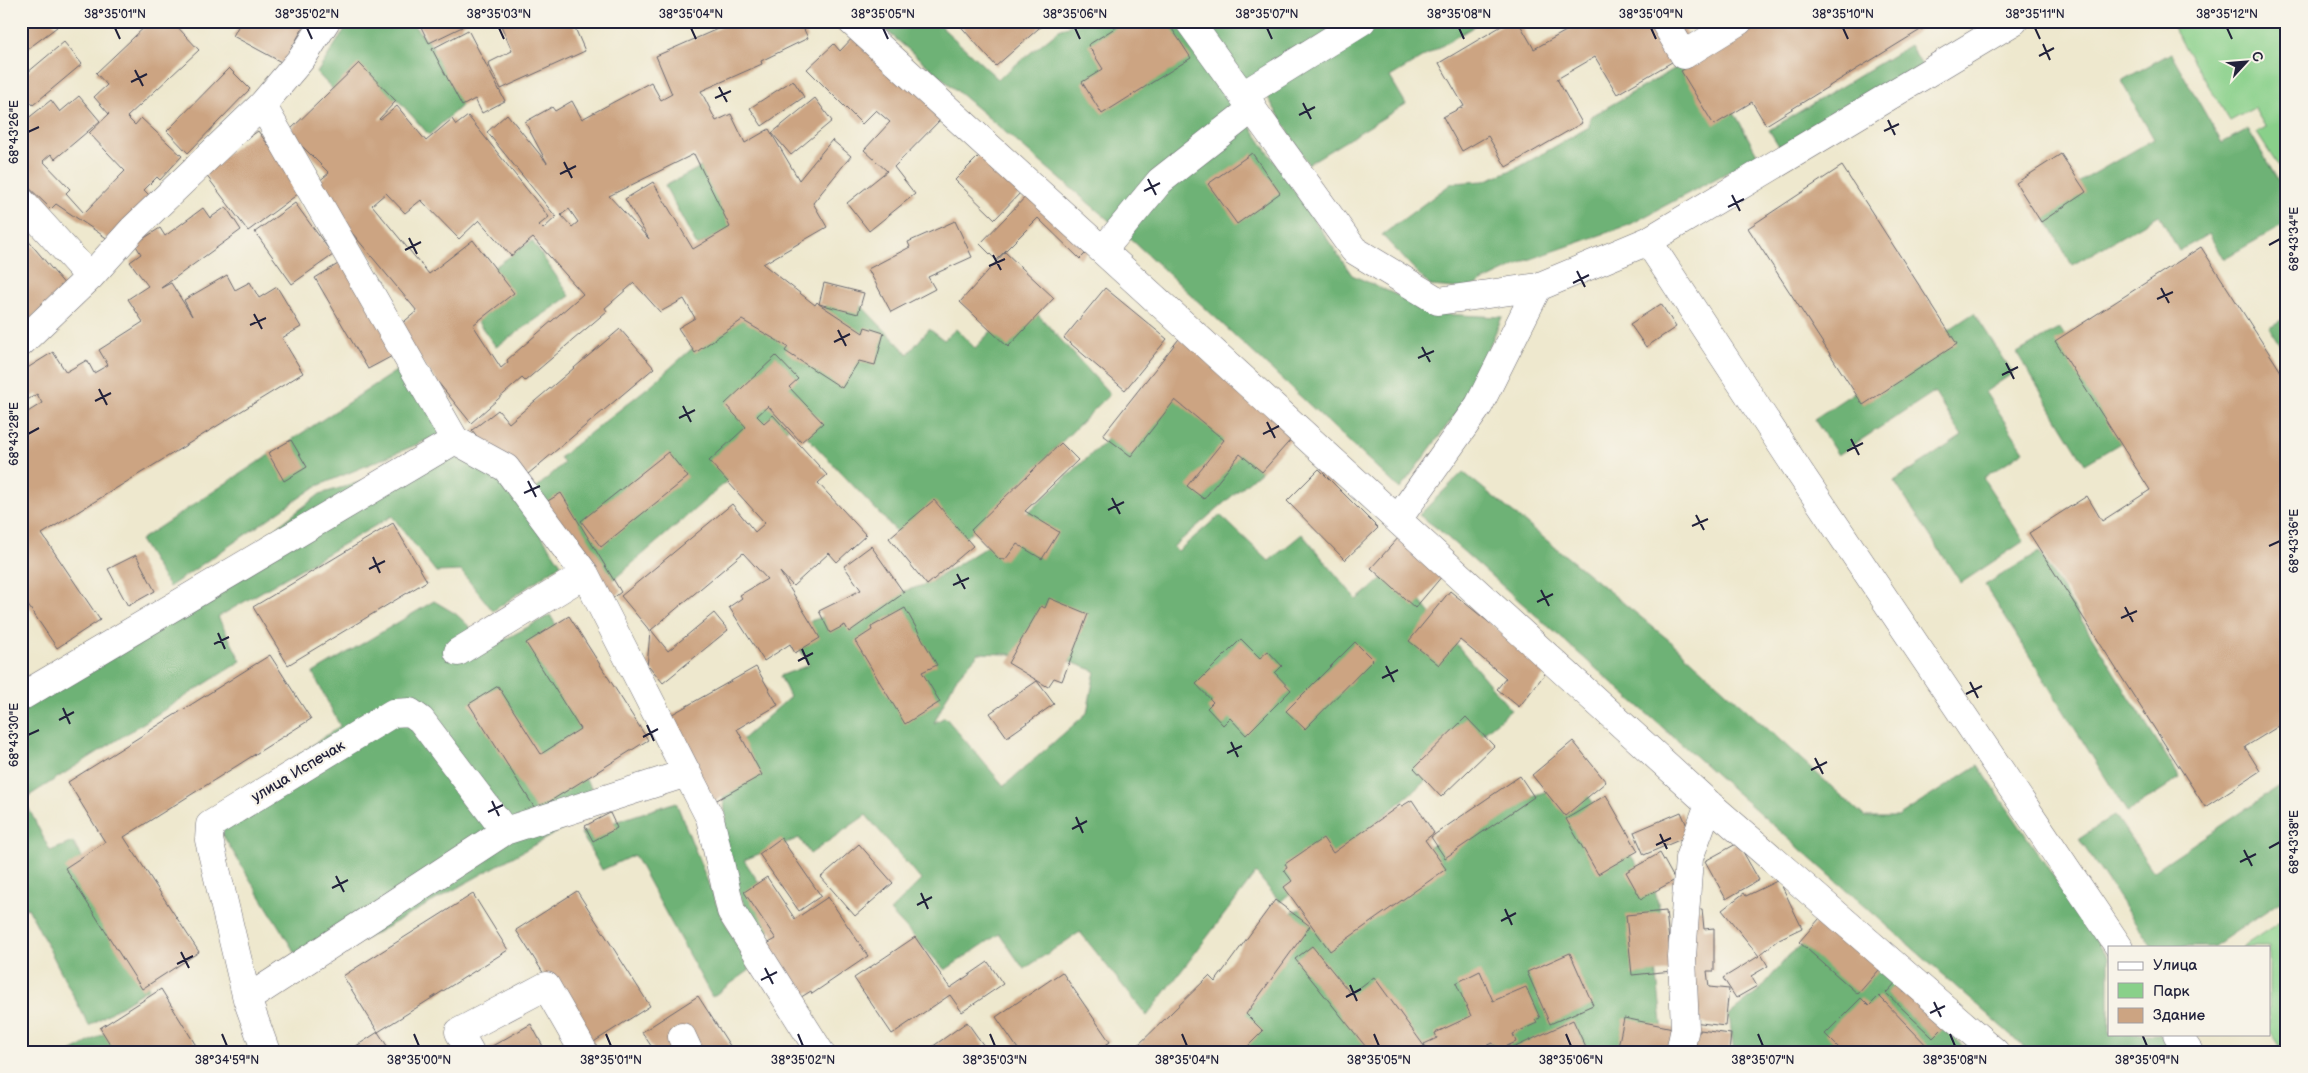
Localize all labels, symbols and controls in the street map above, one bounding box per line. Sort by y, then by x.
text: 38°35'01"N [84,7,146,22]
text: 38°35'02"N [275,7,339,22]
text: 38°35'03"N [467,7,531,22]
text: 38°35'04"N [659,7,723,22]
text: 38°35'05"N [851,7,915,22]
text: 38°35'06"N [1043,7,1107,22]
text: 38°35'07"N [1235,7,1299,22]
text: 38°35'08"N [1427,7,1491,22]
text: 38°35'09"N [1619,7,1683,22]
text: 38°35'10"N [1812,7,1874,22]
text: 38°35'11"N [2005,7,2065,22]
text: 38°35'12"N [2196,7,2258,22]
north arrow [2220,38,2270,88]
text: С [2247,48,2267,65]
text: 68°43'26"E [7,100,22,164]
text: 68°43'34"E [2287,207,2302,271]
text: 68°43'28"E [7,402,22,466]
text: 68°43'36"E [2287,509,2302,573]
text: 68°43'30"E [7,703,22,767]
street label: улица Испечак [248,736,348,807]
text: 68°43'38"E [2287,810,2302,874]
legend [2108,946,2270,1036]
text: Улица [2153,956,2198,975]
text: Парк [2153,982,2190,1001]
text: Здание [2153,1006,2205,1025]
text: 38°34'59"N [195,1053,259,1068]
text: 38°35'00"N [387,1053,451,1068]
text: 38°35'01"N [580,1053,642,1068]
text: 38°35'02"N [771,1053,835,1068]
text: 38°35'03"N [963,1053,1027,1068]
text: 38°35'04"N [1155,1053,1219,1068]
text: 38°35'05"N [1347,1053,1411,1068]
text: 38°35'06"N [1539,1053,1603,1068]
text: 38°35'07"N [1731,1053,1795,1068]
text: 38°35'08"N [1923,1053,1987,1068]
text: 38°35'09"N [2115,1053,2179,1068]

